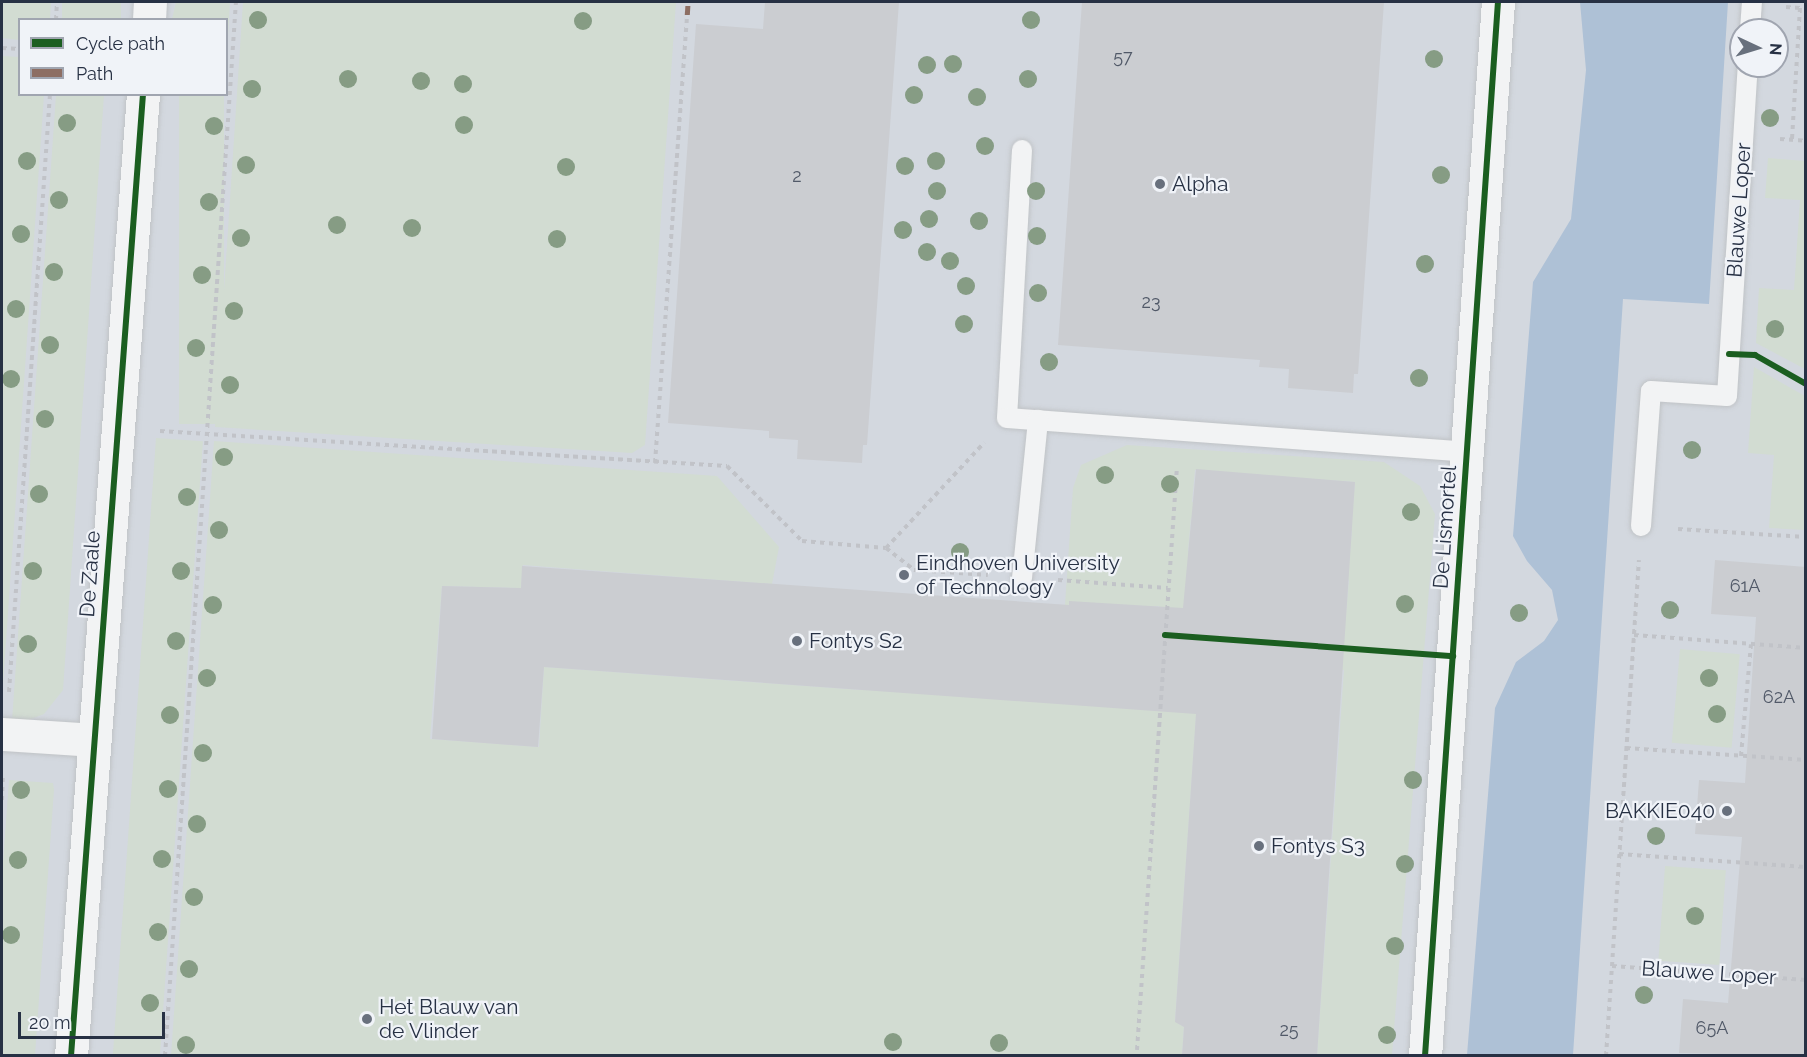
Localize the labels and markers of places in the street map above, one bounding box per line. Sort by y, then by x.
place label: Alpha [1172,171,1229,197]
marker: Alpha [1153,177,1167,191]
place label: Eindhoven University of Technology [916,550,1120,600]
marker: Eindhoven University of Technology [897,568,911,582]
place label: Fontys S2 [809,628,903,654]
marker: Fontys S2 [790,634,804,648]
place label: BAKKIE040 [1605,798,1715,824]
marker: BAKKIE040 [1720,804,1734,818]
place label: Fontys S3 [1271,833,1365,859]
marker: Fontys S3 [1252,839,1266,853]
place label: Het Blauw van de Vlinder [379,994,520,1044]
marker: Het Blauw van de Vlinder [360,1012,374,1026]

